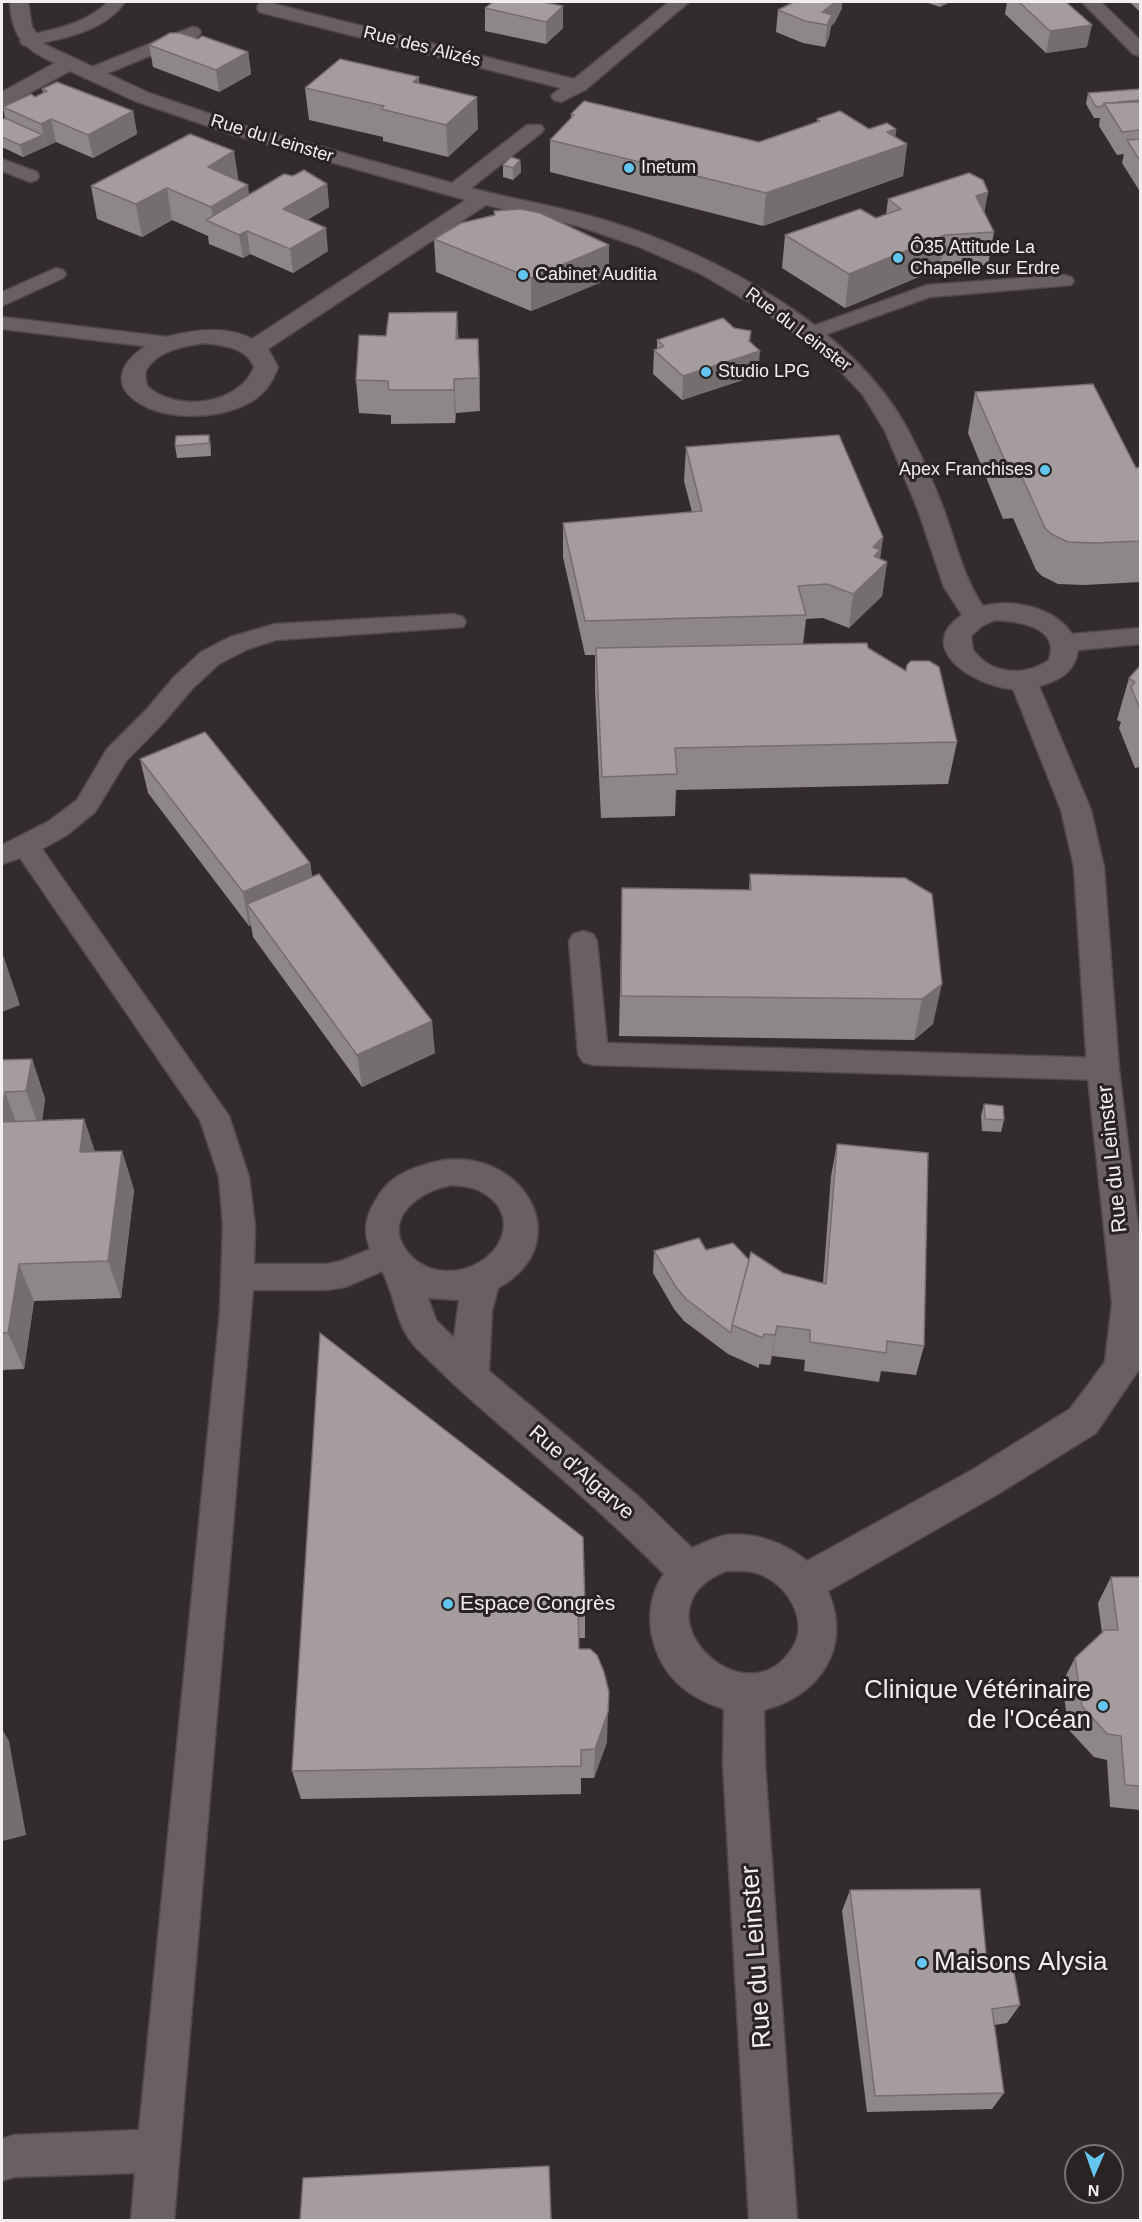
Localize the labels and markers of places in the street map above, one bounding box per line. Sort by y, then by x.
place label: Inetum [641,157,696,179]
marker: Inetum [622,161,636,175]
place label: Ô35 Attitude La Chapelle sur Erdre [910,237,1060,280]
marker: Ô35 Attitude La Chapelle sur Erdre [891,251,905,265]
place label: Cabinet Auditia [535,264,657,286]
marker: Cabinet Auditia [516,268,530,282]
place label: Studio LPG [718,361,810,383]
marker: Studio LPG [699,365,713,379]
place label: Apex Franchises [899,459,1033,481]
marker: Apex Franchises [1038,463,1052,477]
place label: Espace Congrès [460,1591,615,1617]
marker: Espace Congrès [441,1597,455,1611]
place label: Clinique Vétérinaire de l'Océan [864,1675,1091,1736]
marker: Clinique Vétérinaire de l'Océan [1096,1699,1110,1713]
place label: Maisons Alysia [934,1947,1107,1979]
marker: Maisons Alysia [915,1956,929,1970]

